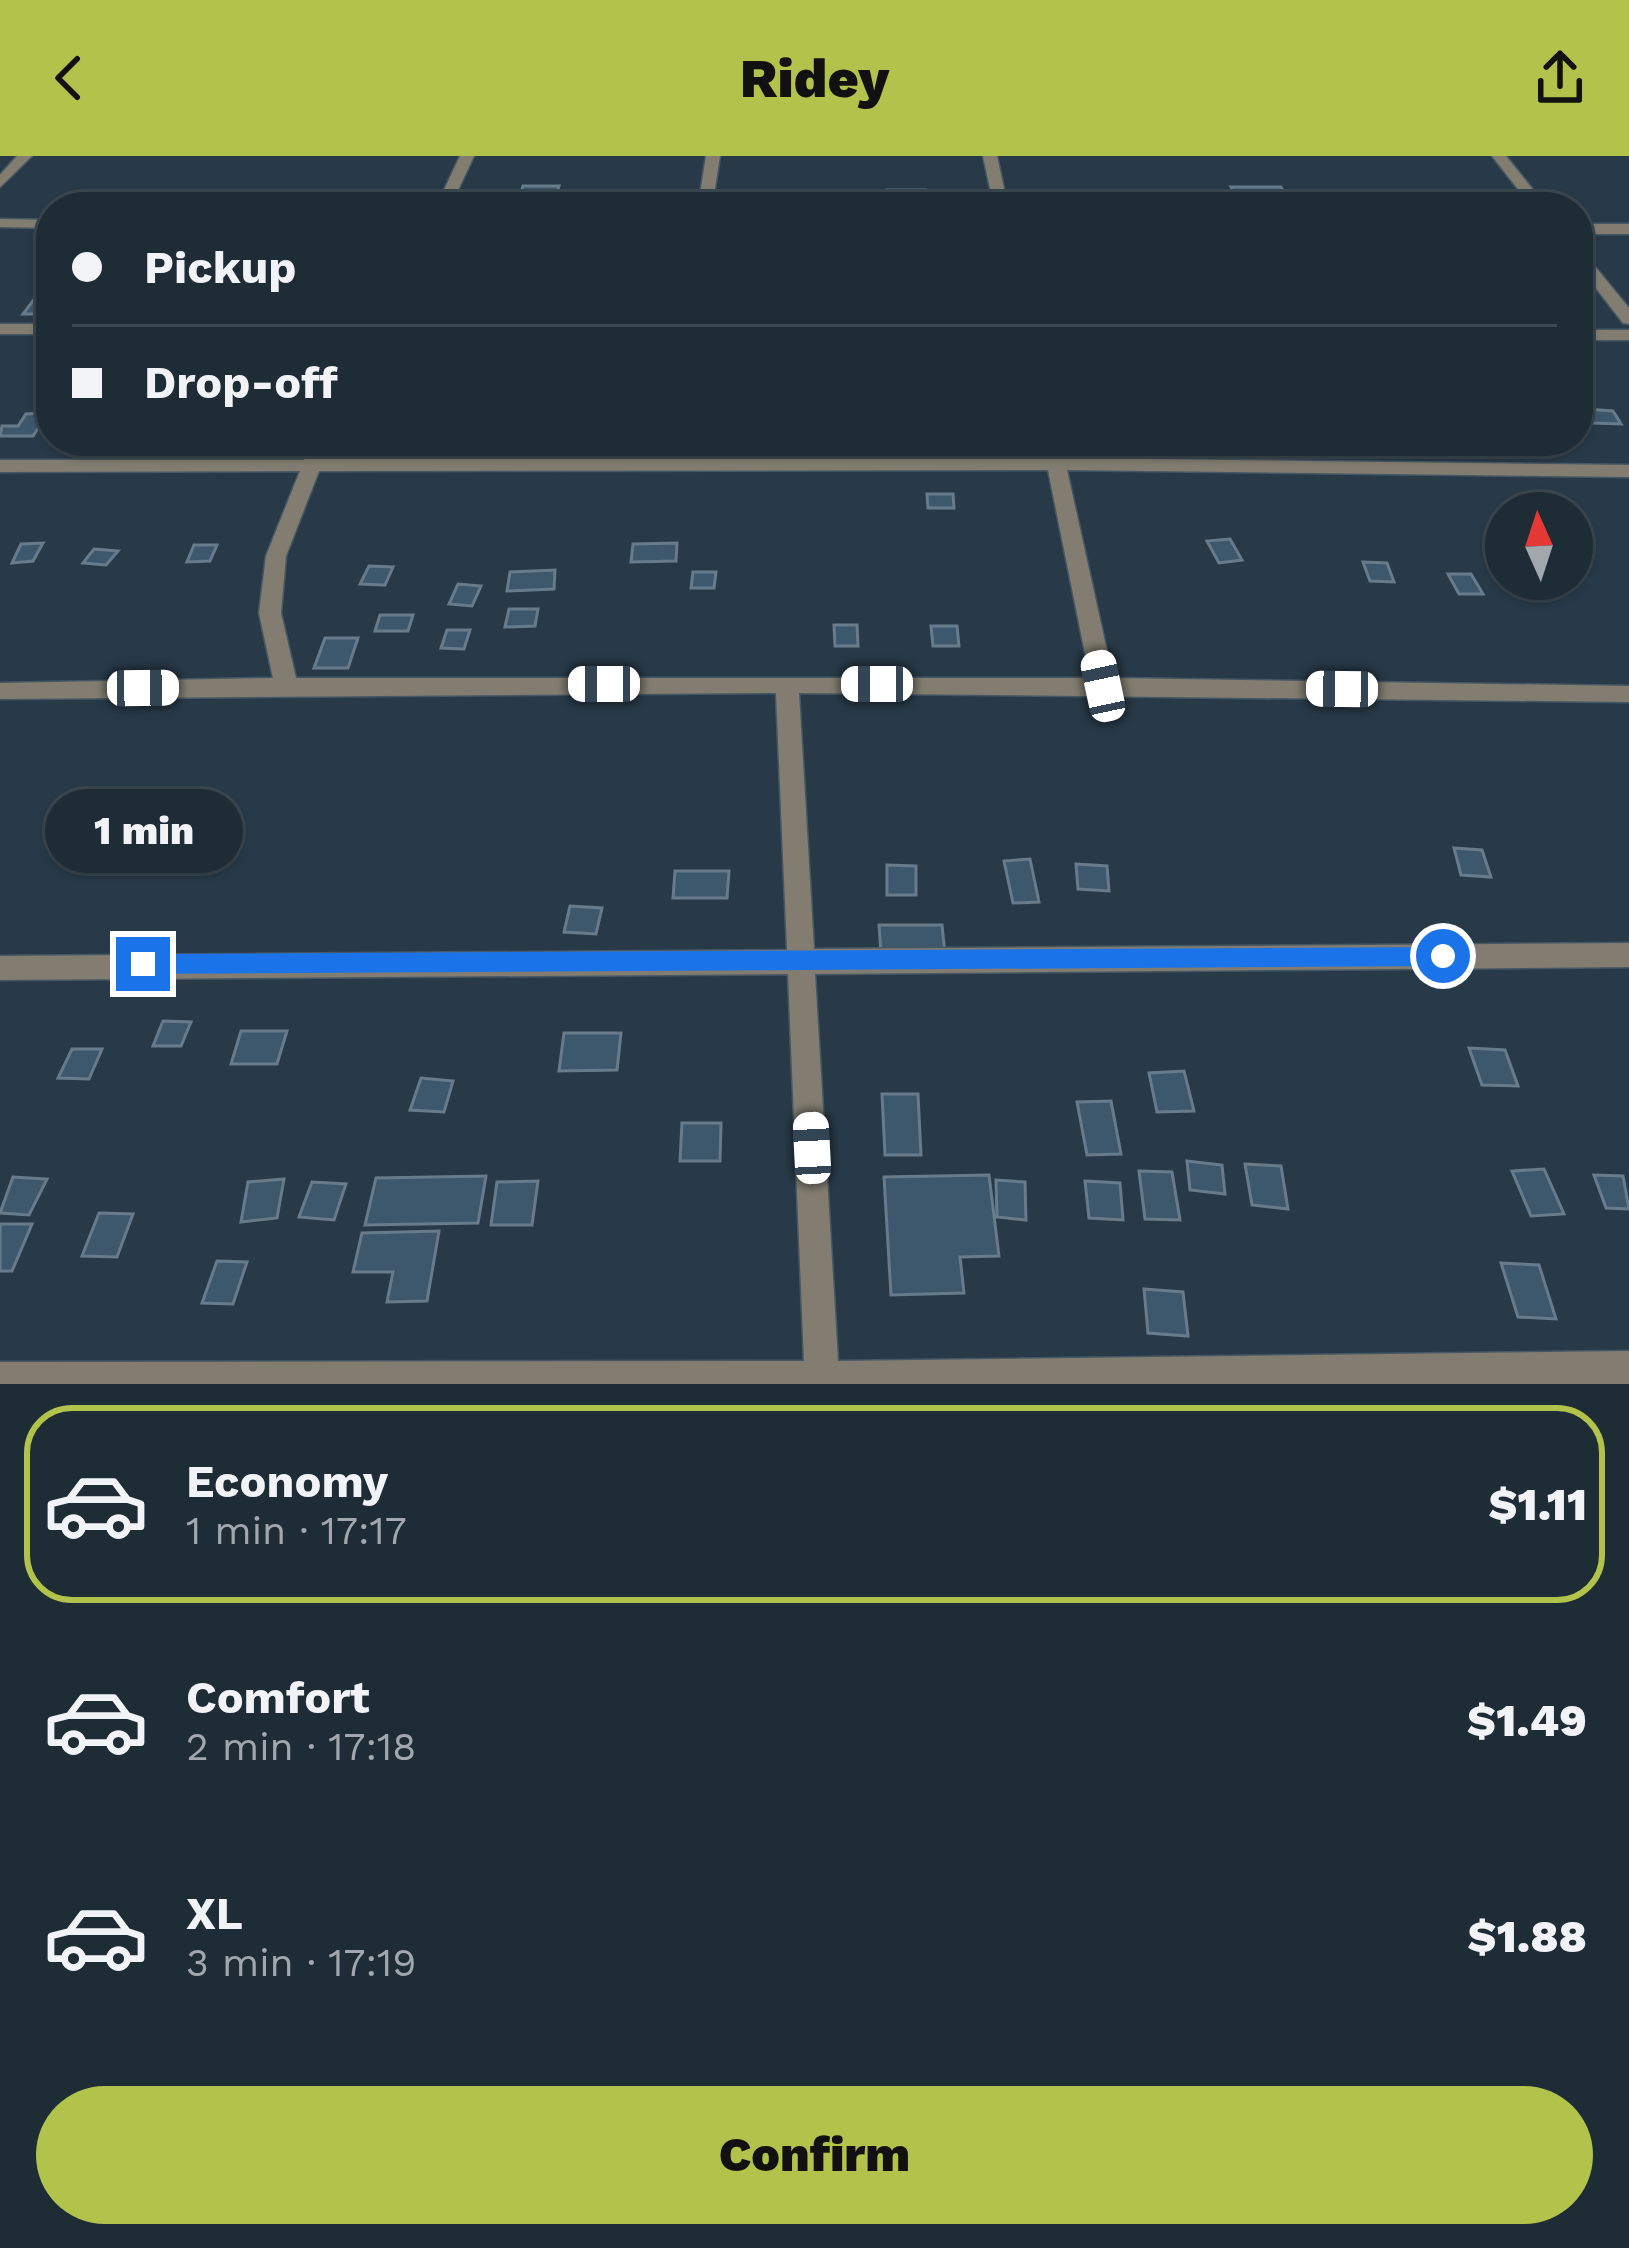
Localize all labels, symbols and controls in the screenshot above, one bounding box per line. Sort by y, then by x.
icon: back [36,45,102,111]
icon: share [1527,45,1593,111]
text: Ridey [740,47,889,110]
text: Pickup [144,241,296,294]
text: Drop-off [144,356,338,409]
north arrow [1485,492,1593,600]
map controls [1485,492,1593,600]
car [1078,647,1128,725]
car [568,666,640,702]
car [841,666,913,702]
car [107,669,179,707]
car [1306,670,1378,708]
callout: 1 min [44,790,242,874]
text: 1 min [94,808,194,853]
route start [1416,929,1470,983]
route end [116,937,170,991]
car [792,1111,832,1185]
icon: car [42,1450,150,1558]
text: Economy [186,1455,388,1508]
text: $1.11 [1489,1478,1587,1531]
text: 1 min · 17:17 [186,1508,407,1553]
icon: car [42,1666,150,1774]
text: Comfort [186,1671,370,1724]
text: $1.49 [1467,1694,1587,1747]
text: 2 min · 17:18 [186,1724,416,1769]
icon: car [42,1882,150,1990]
text: XL [186,1887,243,1940]
text: $1.88 [1468,1910,1587,1963]
text: 3 min · 17:19 [186,1940,416,1985]
button: Confirm [36,2086,1593,2224]

